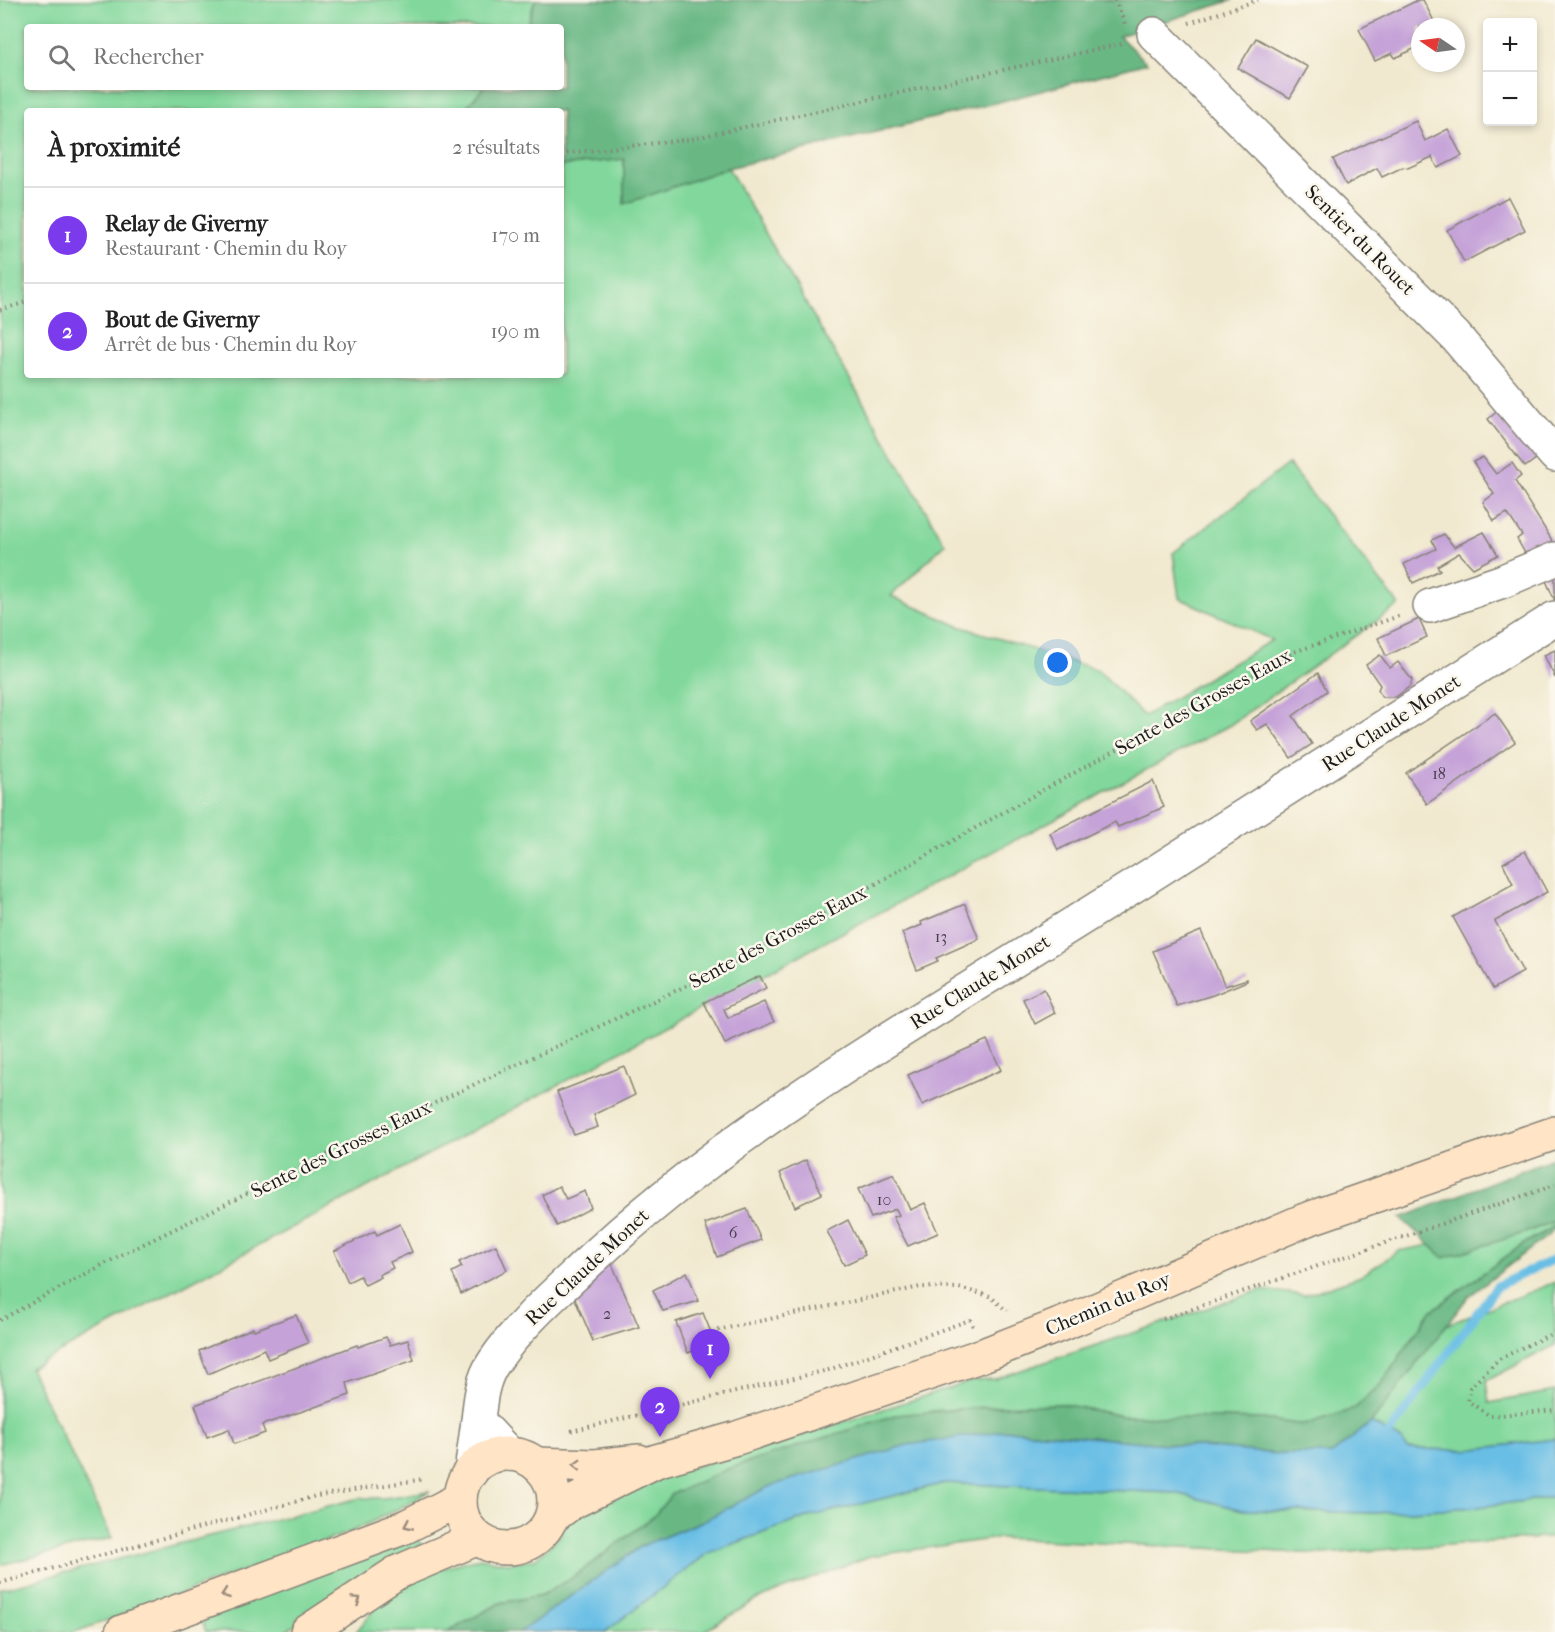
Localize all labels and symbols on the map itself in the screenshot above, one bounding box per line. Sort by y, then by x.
north arrow [1411,18,1465,72]
street label: Sentier du Rouet [1300,180,1420,300]
street label: Sente des Grosses Eaux [1111,644,1295,760]
your location [1043,648,1072,677]
street label: Rue Claude Monet [1317,670,1465,776]
house number: 18 [1432,764,1446,783]
street label: Sente des Grosses Eaux [685,880,871,994]
house number: 13 [935,927,947,946]
street label: Rue Claude Monet [906,930,1054,1034]
street label: Sente des Grosses Eaux [247,1095,435,1203]
house number: 10 [877,1190,891,1209]
street label: Rue Claude Monet [520,1204,654,1330]
house number: 6 [729,1223,738,1242]
street label: Chemin du Roy [1042,1267,1175,1341]
house number: 2 [603,1304,611,1323]
pin: 1 [690,1330,730,1379]
pin: 2 [640,1388,680,1437]
one-way arrow [572,1459,581,1472]
one-way arrow [403,1518,414,1530]
one-way arrow [220,1586,231,1599]
one-way arrow [350,1596,361,1607]

